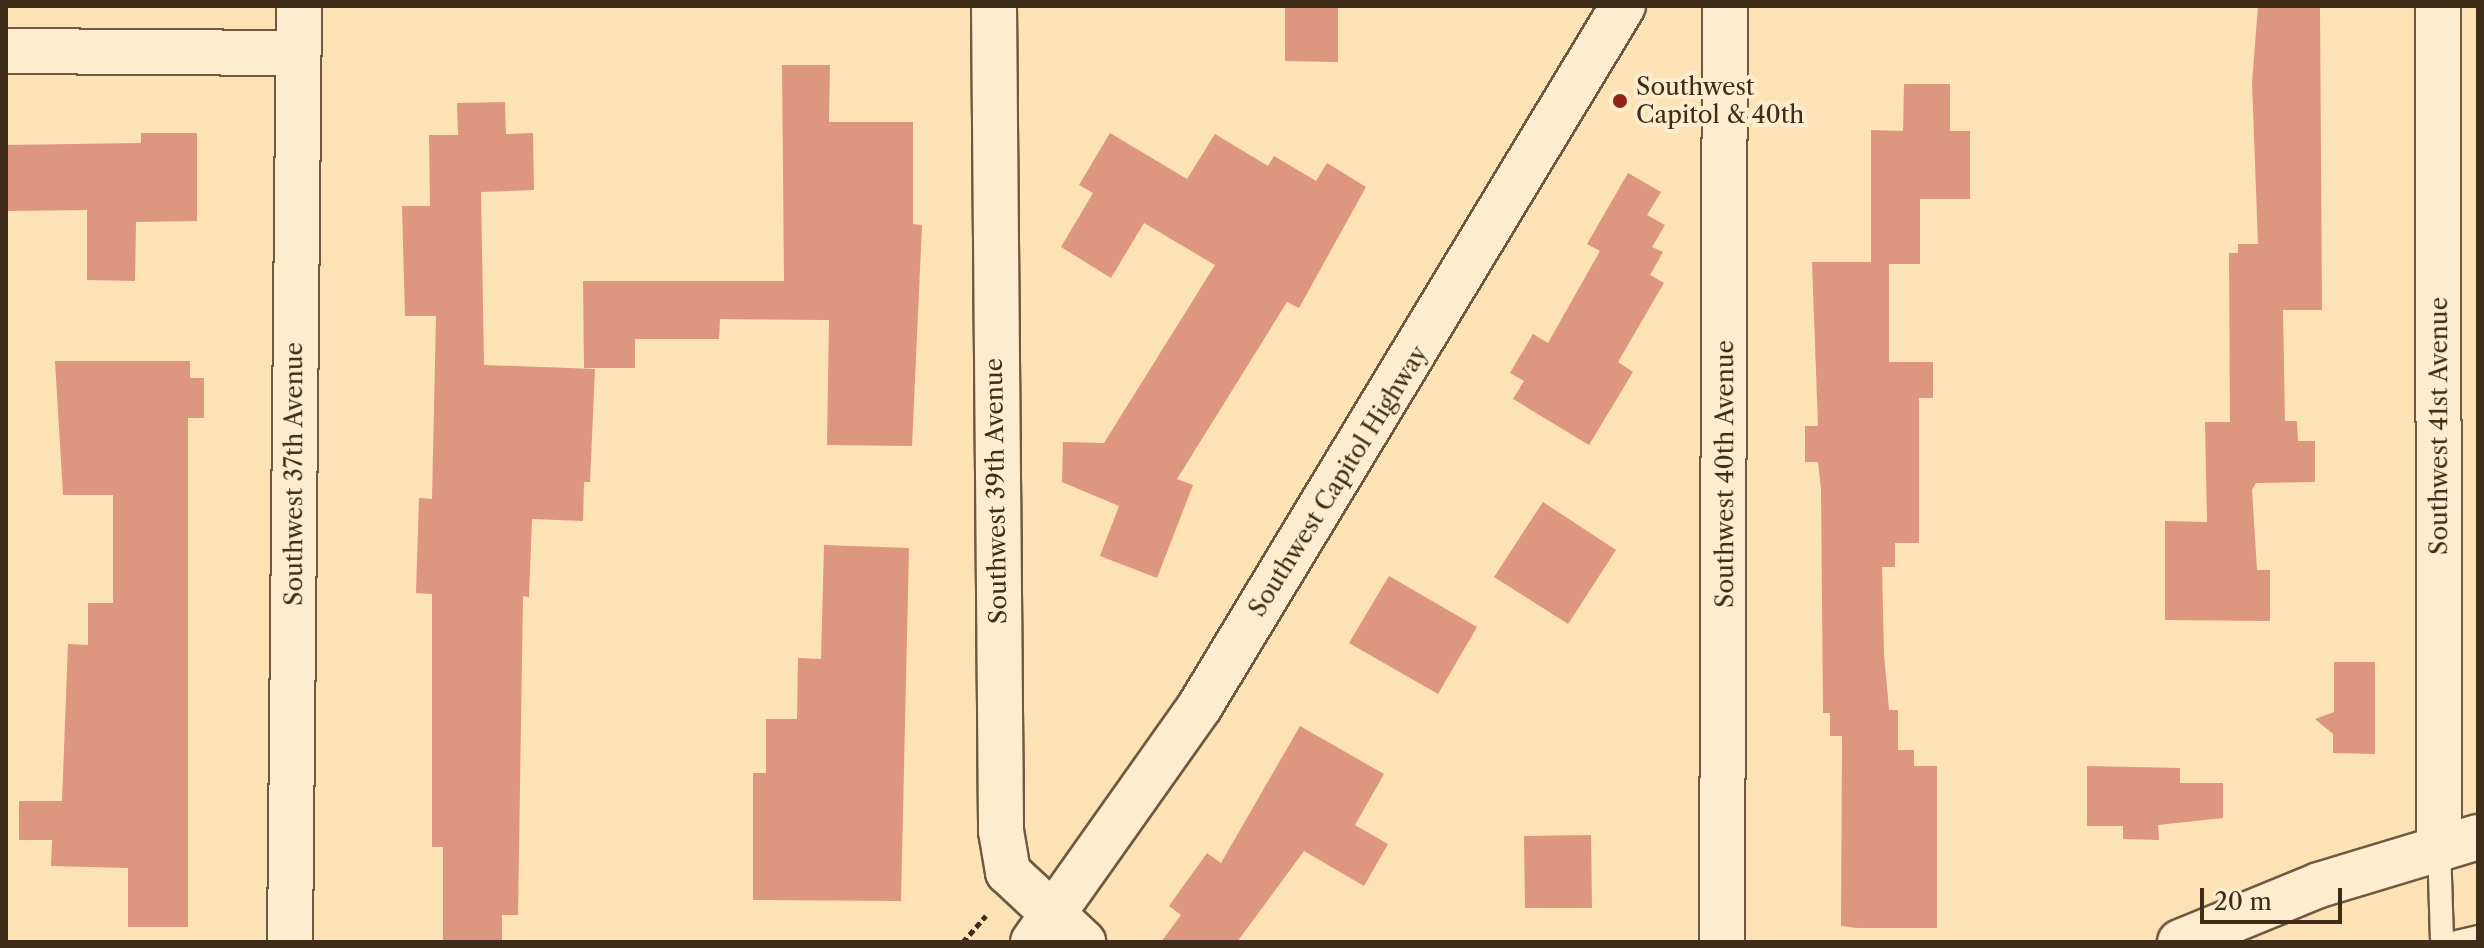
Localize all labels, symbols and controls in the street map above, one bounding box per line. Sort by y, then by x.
place label: Southwest Capitol & 40th [1636,73,1804,129]
marker: Southwest Capitol & 40th [1611,92,1629,110]
street label: Southwest 41st Avenue [2425,296,2453,556]
street label: Southwest Capitol Highway [1243,340,1433,622]
street label: Southwest 40th Avenue [1711,340,1739,608]
street label: Southwest 37th Avenue [280,342,308,606]
street label: Southwest 39th Avenue [979,357,1013,625]
scale bar [2204,872,2346,922]
text: 20 m [2214,887,2272,916]

